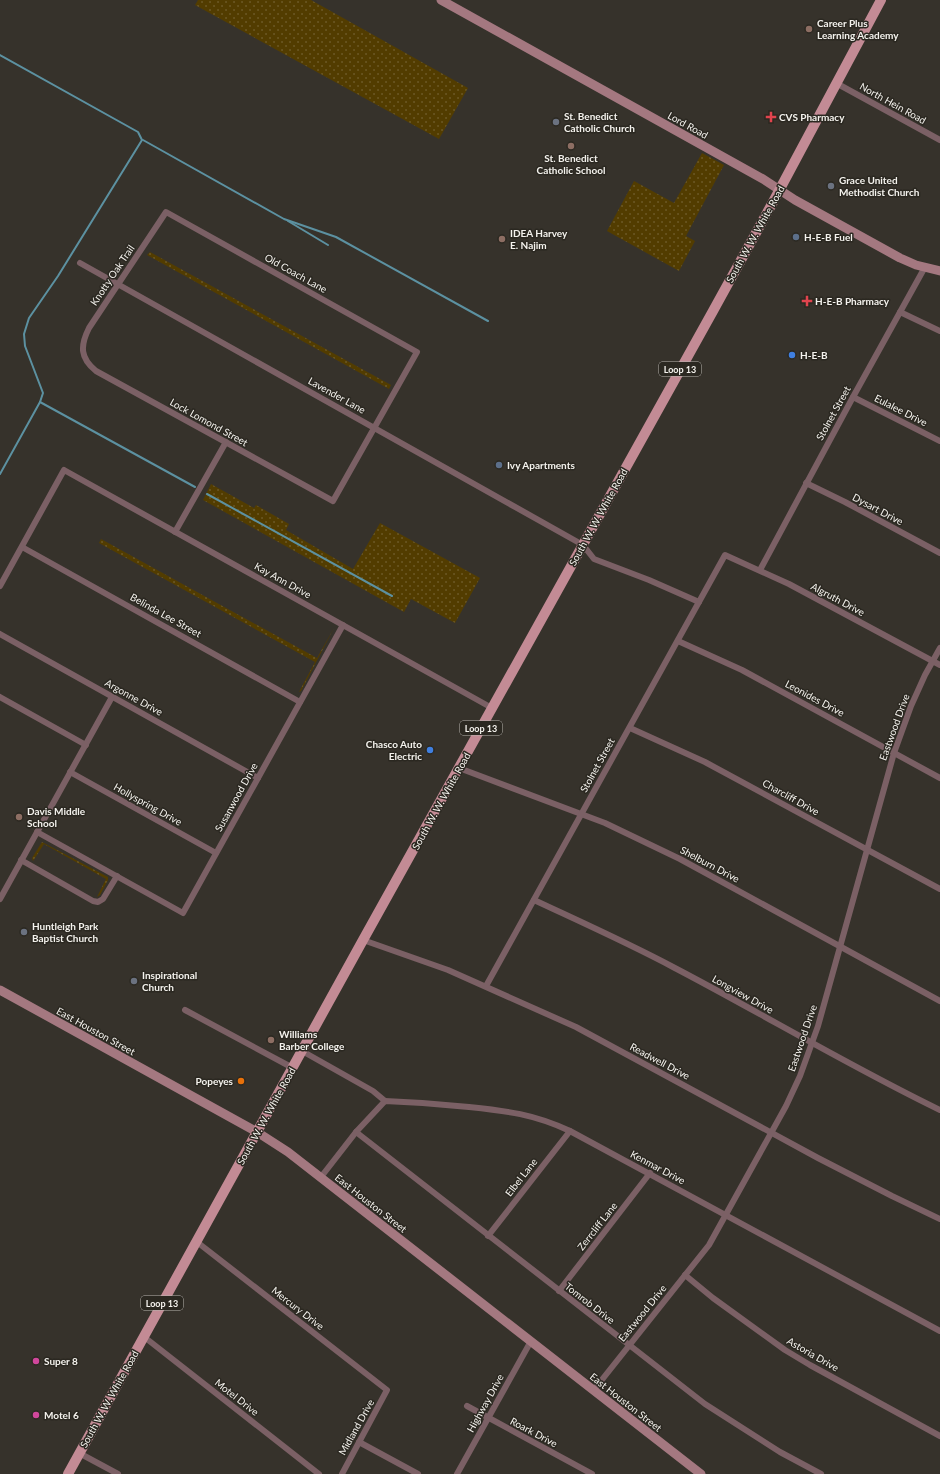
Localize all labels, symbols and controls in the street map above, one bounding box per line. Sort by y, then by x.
place label: Career Plus Learning Academy [817,17,899,41]
marker: Career Plus Learning Academy [804,24,814,34]
street label: North Hein Road [858,80,928,126]
street label: Lord Road [666,109,710,141]
place label: St. Benedict Catholic Church [564,110,635,134]
place label: CVS Pharmacy [779,111,845,123]
marker: CVS Pharmacy [766,112,776,122]
marker: St. Benedict Catholic Church [551,117,561,127]
marker: St. Benedict Catholic School [566,141,576,151]
place label: St. Benedict Catholic School [537,152,605,176]
place label: Grace United Methodist Church [839,174,920,198]
marker: Grace United Methodist Church [826,181,836,191]
street label: South W. W. White Road [723,183,787,285]
place label: IDEA Harvey E. Najim [510,227,568,251]
place label: H-E-B Fuel [804,231,853,243]
marker: H-E-B Fuel [791,232,801,242]
marker: IDEA Harvey E. Najim [497,234,507,244]
street label: Knotty Oak Trail [87,242,137,308]
street label: Old Coach Lane [263,251,329,295]
place label: H-E-B Pharmacy [815,295,890,307]
marker: H-E-B Pharmacy [802,296,812,306]
place label: H-E-B [800,349,828,361]
marker: H-E-B [787,350,797,360]
road number: Loop 13 [659,362,701,376]
street label: Lavender Lane [306,374,368,416]
street label: Stolnet Street [813,383,853,442]
street label: Eulalee Drive [873,392,929,428]
street label: Lock Lomond Street [168,396,250,449]
place label: Ivy Apartments [507,459,575,471]
marker: Ivy Apartments [494,460,504,470]
street label: South W. W. White Road [566,466,630,568]
street label: Dysart Drive [851,491,905,527]
street label: Kay Ann Drive [253,560,313,600]
street label: Algruth Drive [809,580,867,618]
street label: Belinda Lee Street [128,591,204,640]
street label: Argonne Drive [103,676,165,718]
street label: Leonides Drive [783,677,847,719]
street label: Eastwood Drive [876,692,912,762]
road number: Loop 13 [460,721,502,735]
street label: Stolnet Street [577,735,617,794]
place label: Chasco Auto Electric [366,738,422,762]
marker: Chasco Auto Electric [425,745,435,755]
street label: South W. W. White Road [409,750,473,852]
street label: Susanwood Drive [212,760,260,834]
street label: Charcliff Drive [761,776,821,818]
street label: Hollyspring Drive [112,780,184,828]
place label: Davis Middle School [27,805,86,829]
marker: Davis Middle School [14,812,24,822]
street label: Shelburn Drive [678,843,742,885]
place label: Huntleigh Park Baptist Church [32,920,99,944]
marker: Huntleigh Park Baptist Church [19,927,29,937]
place label: Inspirational Church [142,969,197,993]
street label: Longview Drive [710,972,776,1016]
marker: Inspirational Church [129,976,139,986]
street label: Eastwood Drive [785,1003,819,1073]
street label: East Houston Street [55,1004,138,1058]
place label: Williams Barber College [279,1028,345,1052]
marker: Williams Barber College [266,1035,276,1045]
street label: Readwell Drive [628,1040,692,1082]
street label: South W. W. White Road [234,1065,298,1167]
place label: Popeyes [196,1075,234,1087]
marker: Popeyes [236,1076,246,1086]
street label: Kenmar Drive [629,1148,687,1186]
street label: Elbel Lane [502,1156,540,1198]
street label: East Houston Street [333,1171,410,1235]
street label: Zerrcliff Lane [575,1200,619,1252]
street label: Tomrob Drive [563,1280,617,1326]
street label: Eastwood Drive [615,1282,669,1344]
street label: Mercury Drive [269,1284,327,1332]
road number: Loop 13 [141,1296,183,1310]
street label: Astoria Drive [785,1334,841,1374]
street label: South W. W. White Road [77,1348,141,1450]
place label: Super 8 [44,1355,78,1367]
marker: Super 8 [31,1356,41,1366]
street label: East Houston Street [588,1370,665,1434]
street label: Highway Drive [464,1372,506,1434]
street label: Motel Drive [213,1376,261,1418]
street label: Midland Drive [336,1397,376,1457]
place label: Motel 6 [44,1409,79,1421]
marker: Motel 6 [31,1410,41,1420]
street label: Roark Drive [508,1415,560,1449]

